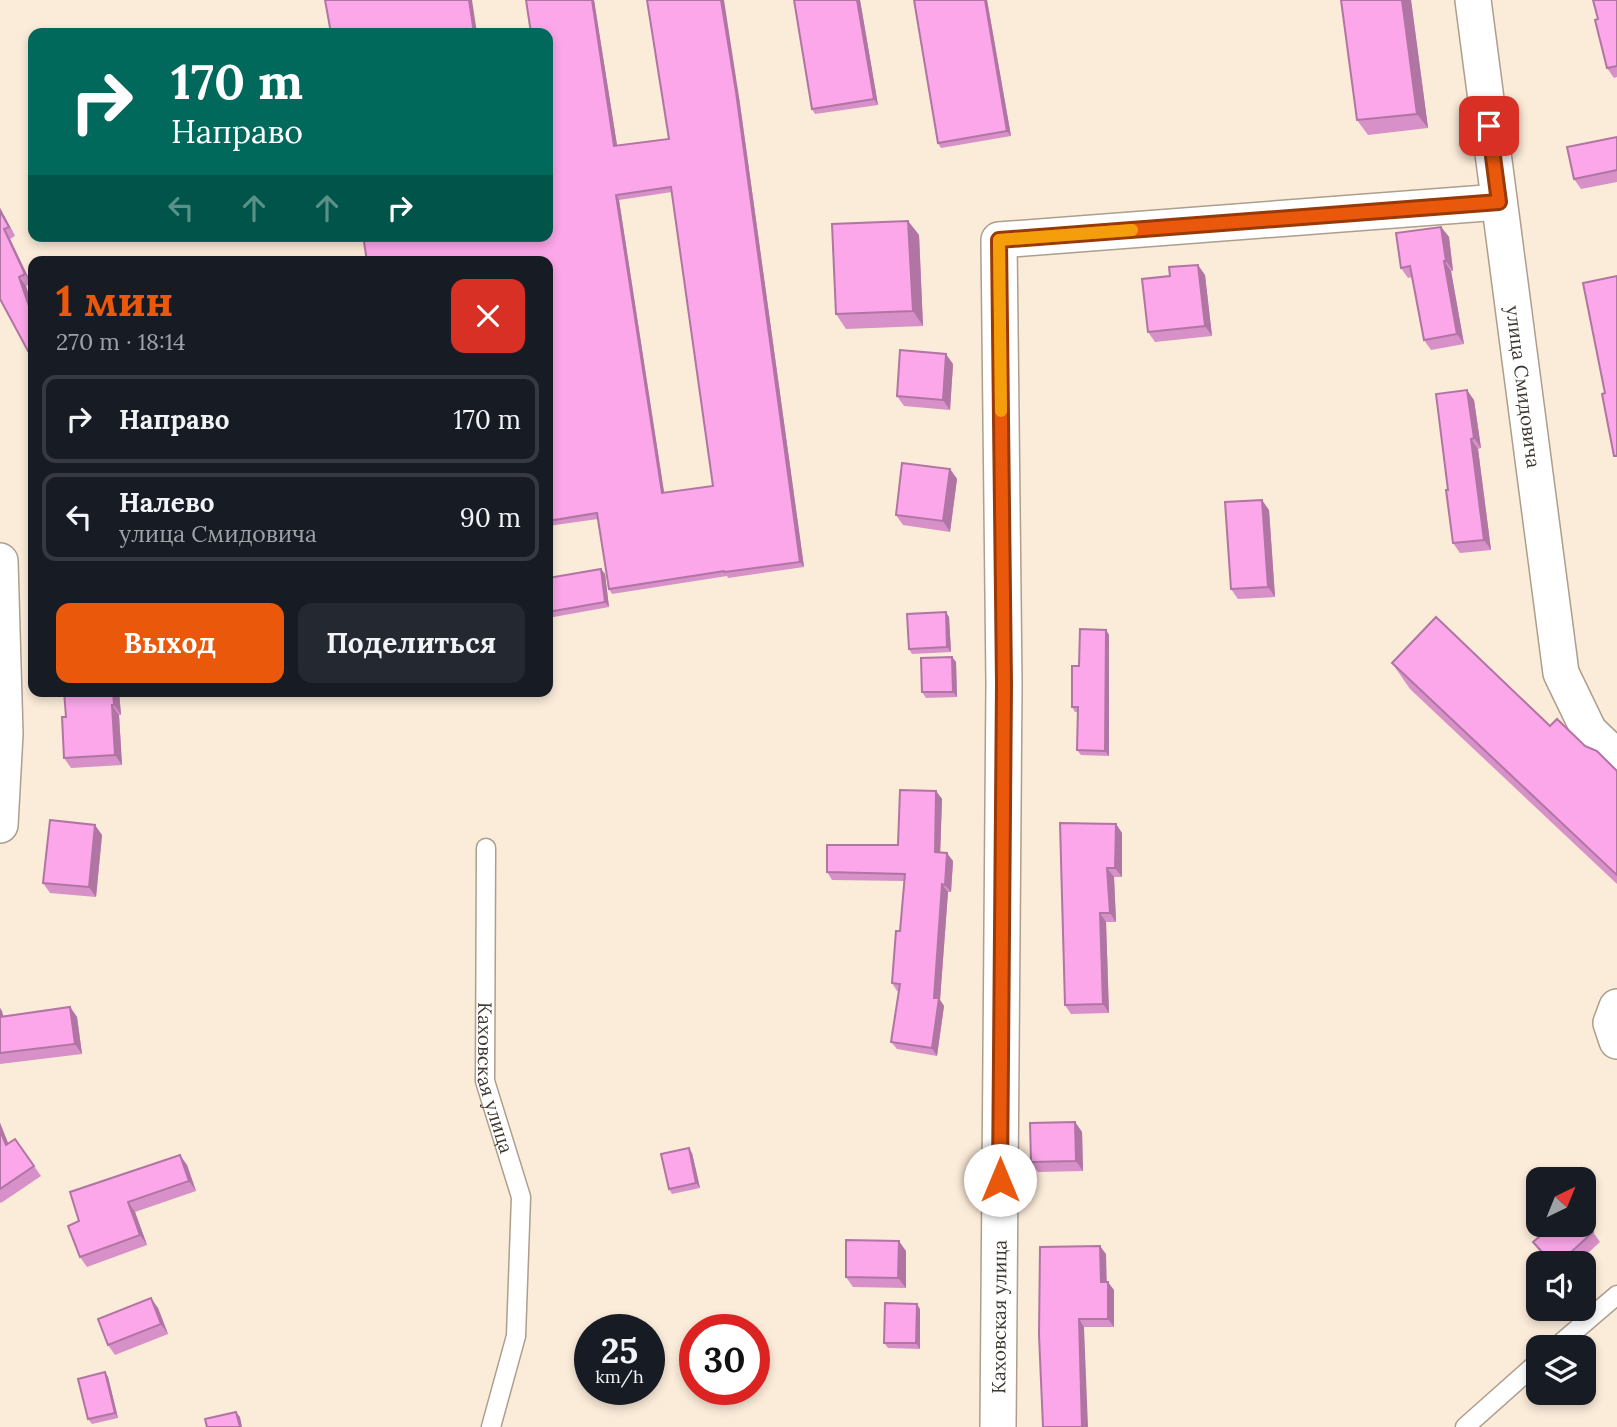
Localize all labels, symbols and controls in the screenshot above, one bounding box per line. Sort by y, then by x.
text: 170 m [171,50,303,112]
icon: right [56,56,147,147]
pin [1459,96,1519,156]
icon: arrive [1470,107,1508,145]
text: Направо [171,111,303,152]
icon: left [162,189,200,227]
icon: ahead [235,189,273,227]
icon: ahead [308,189,346,227]
icon: right [381,189,419,227]
text: 1 мин [56,274,173,328]
button: close [451,279,525,353]
street label: улица Смидовича [1501,304,1546,470]
text: 270 m · 18:14 [56,327,186,356]
icon: right [60,400,98,438]
text: Направо [119,403,230,436]
text: 170 m [453,403,521,436]
text: Налево [119,486,215,519]
icon: left [60,498,98,536]
text: 90 m [460,501,521,534]
text: улица Смидовича [119,519,317,548]
button: Выход [56,603,284,683]
button: Поделиться [298,603,525,683]
street label: Каховская улица [472,1002,519,1156]
position arrow [963,1143,1037,1217]
north arrow [1526,1167,1596,1237]
map controls [1526,1167,1596,1405]
street label: Каховская улица [986,1240,1012,1394]
button: sound [1526,1251,1596,1321]
speed limit sign: 30 [679,1314,770,1405]
text: 25 [601,1328,638,1373]
button: layers [1526,1335,1596,1405]
text: km/h [595,1365,644,1388]

